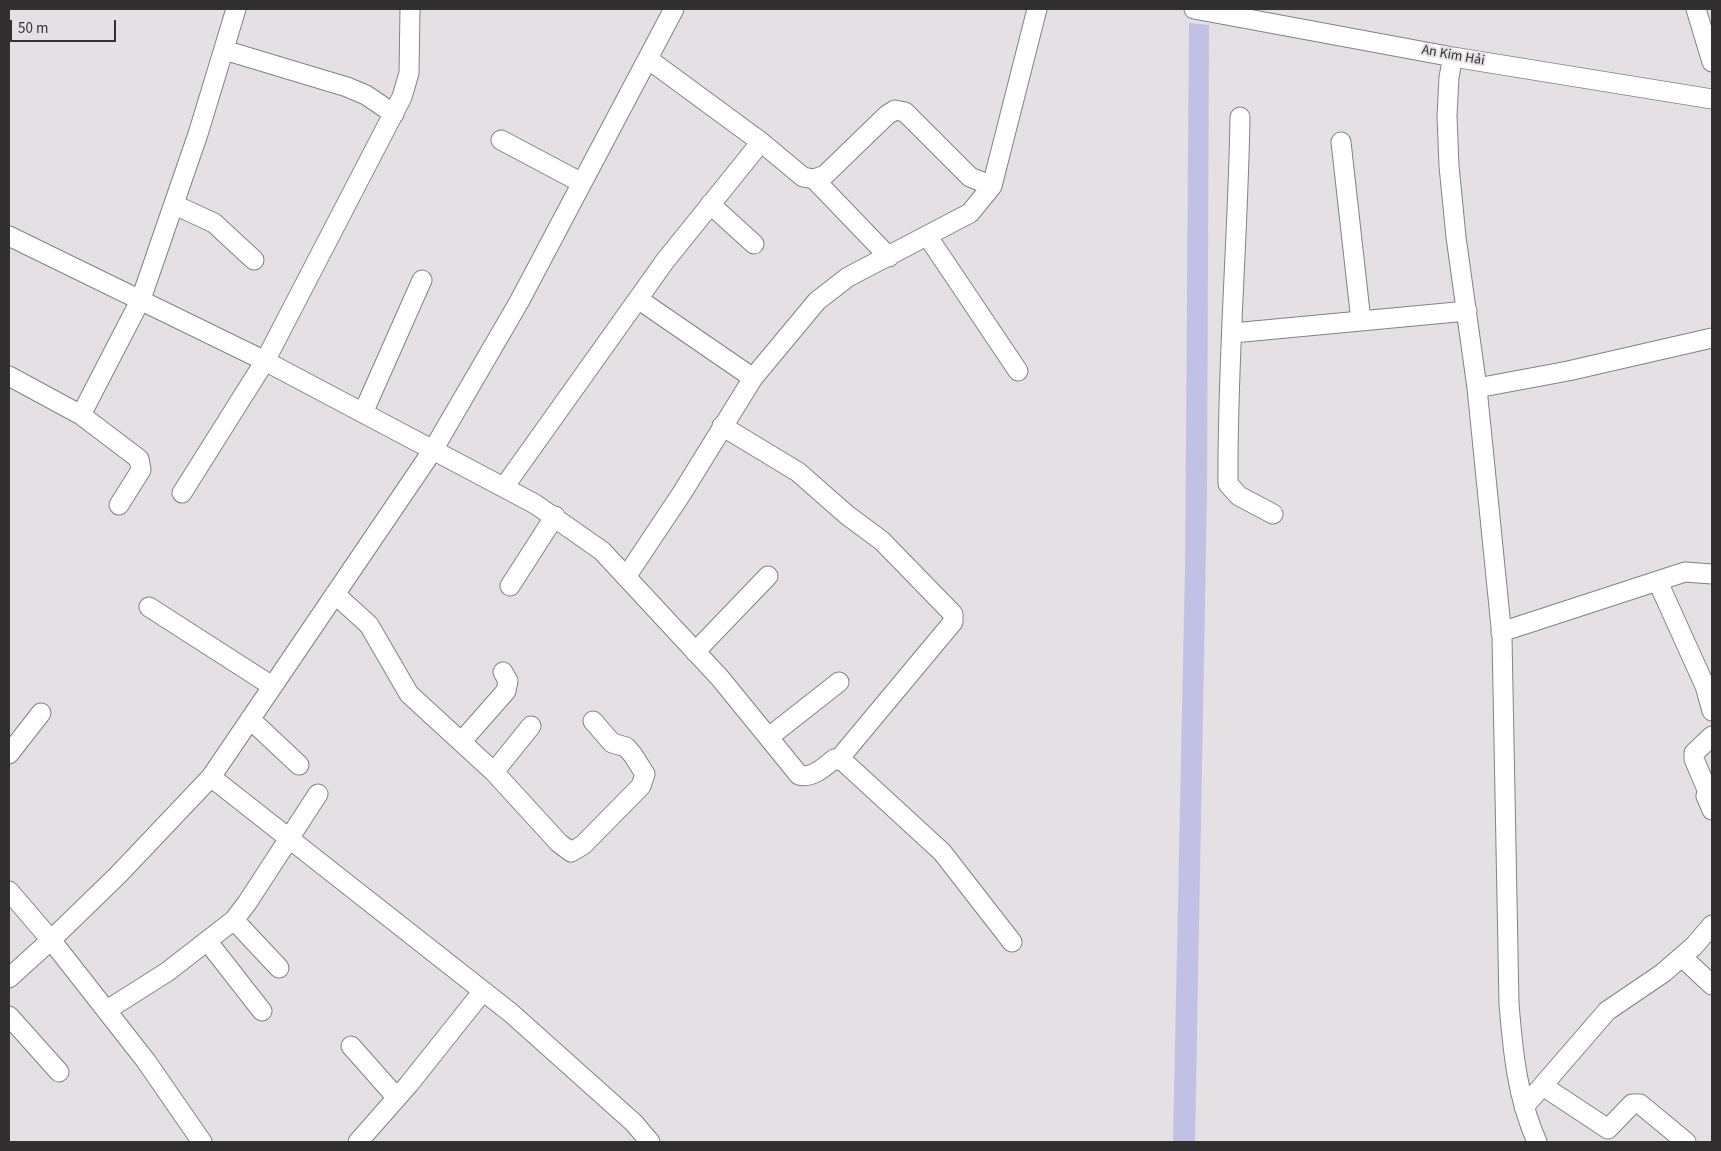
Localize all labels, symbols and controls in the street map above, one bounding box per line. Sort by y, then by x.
scale bar [12,10,119,42]
text: 50 m [18,18,48,39]
street label: An Kim Hải [1420,42,1486,70]

